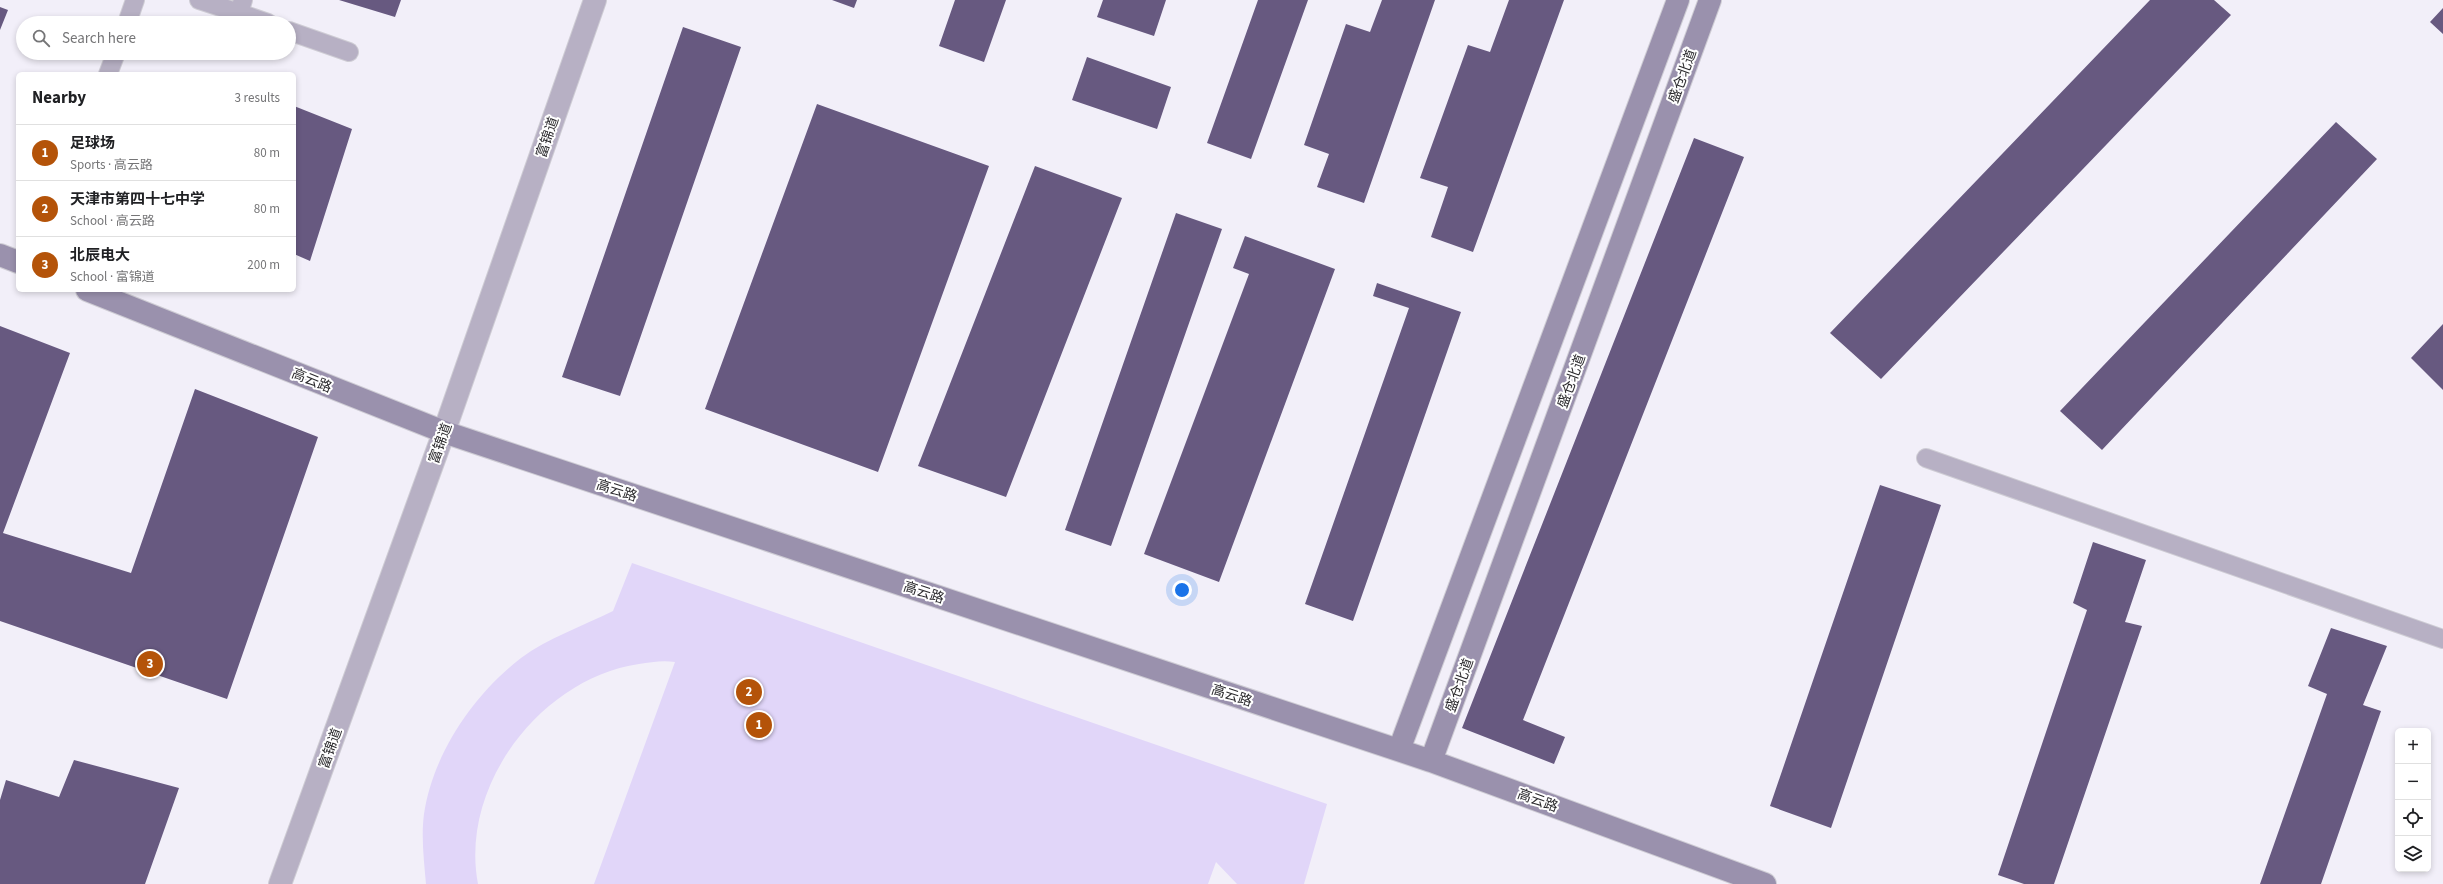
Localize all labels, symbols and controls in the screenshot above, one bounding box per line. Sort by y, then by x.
search box [16,16,296,60]
icon: search [30,27,52,49]
text: Search here [62,28,136,49]
street label: 盛仓北道 [1664,47,1702,106]
text: Nearby [32,86,86,110]
text: 3 results [235,89,280,107]
street label: 富锦道 [532,114,564,160]
text: 足球场 [70,133,115,154]
text: 1 [42,144,48,162]
text: 80 m [254,144,280,162]
text: Sports · 高云路 [70,156,153,174]
text: 天津市第四十七中学 [70,189,205,210]
text: 2 [42,200,48,218]
text: 80 m [254,200,280,218]
text: School · 高云路 [70,212,155,230]
text: 北辰电大 [70,245,130,266]
text: 3 [42,256,48,274]
text: 200 m [247,256,280,274]
text: School · 富锦道 [70,268,155,286]
street label: 盛仓北道 [1553,352,1591,411]
street label: 高云路 [288,364,335,398]
street label: 富锦道 [424,420,458,466]
street label: 高云路 [594,475,640,507]
street label: 高云路 [901,577,947,609]
your location [1172,580,1192,600]
pin: 3 [137,649,163,679]
street label: 盛仓北道 [1441,656,1479,715]
pin: 2 [736,677,762,707]
street label: 高云路 [1209,680,1255,712]
pin: 1 [746,710,772,740]
street label: 富锦道 [314,725,348,771]
map controls [2395,728,2431,872]
button: + [2395,728,2431,764]
button: − [2395,764,2431,800]
street label: 高云路 [1515,784,1561,818]
button: locate [2395,800,2431,836]
button: layers [2395,836,2431,872]

